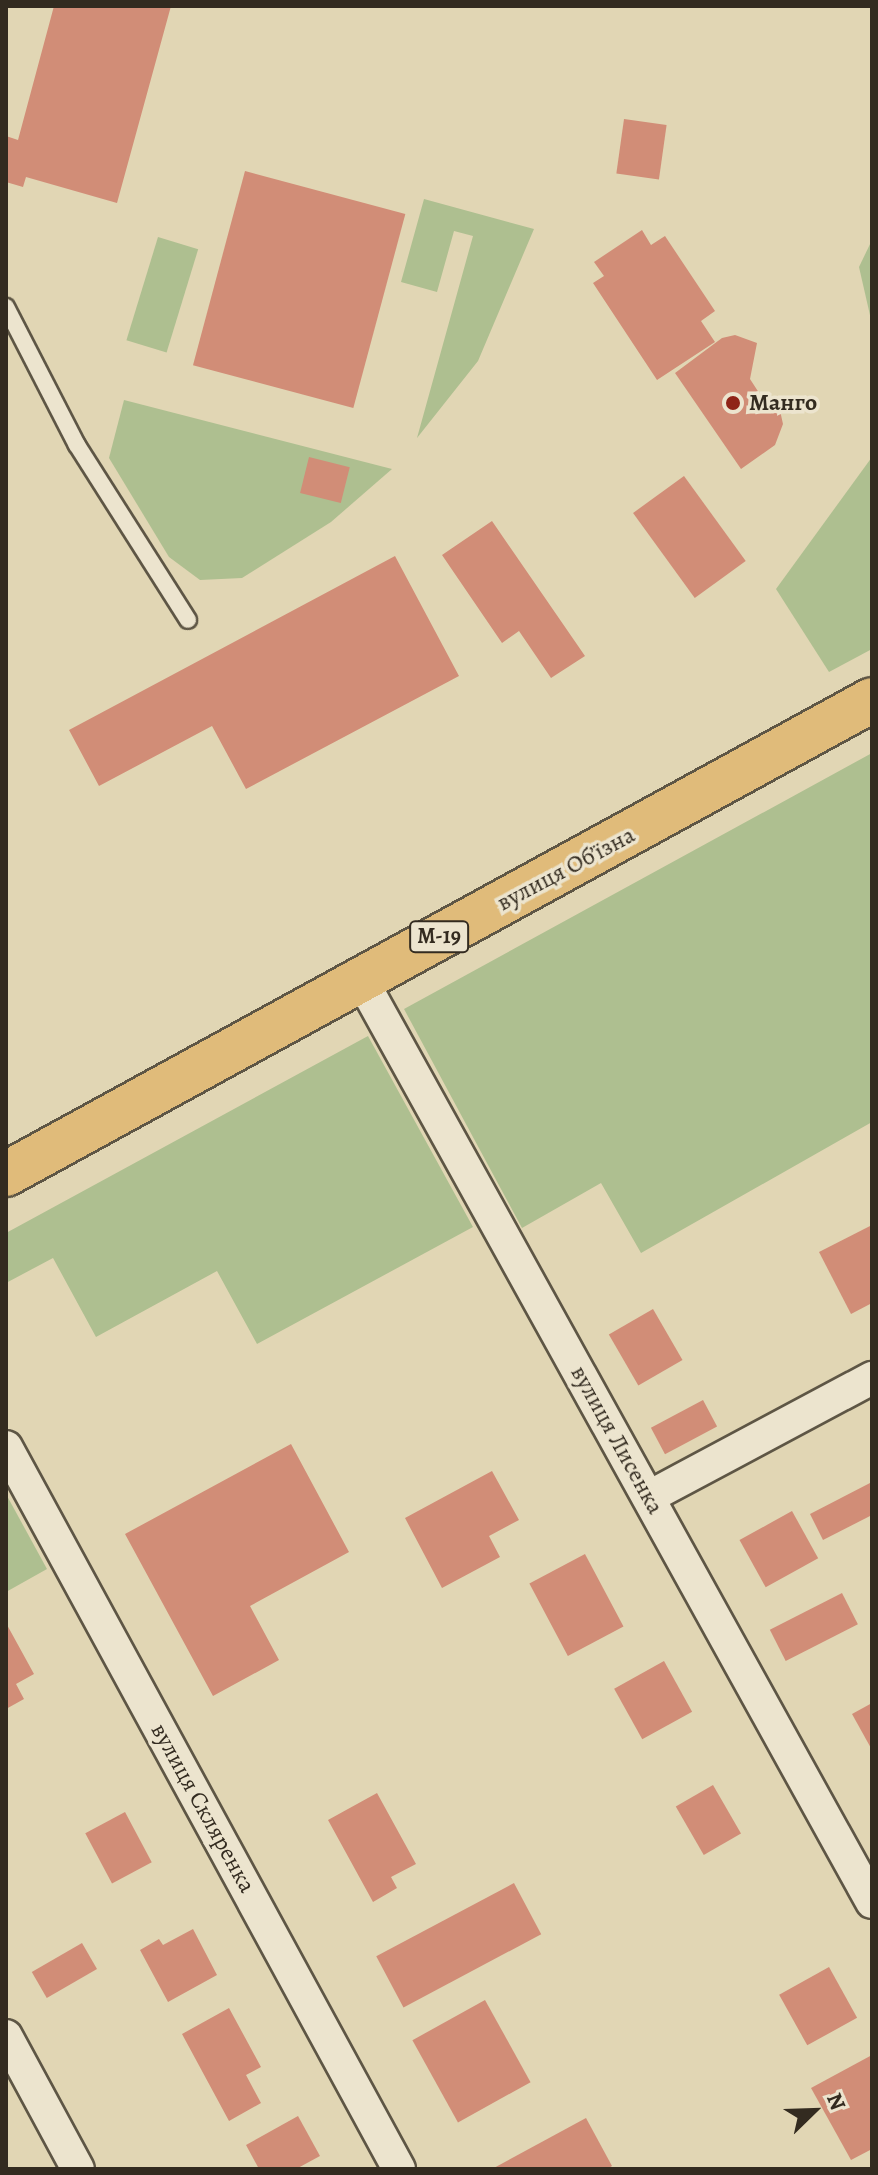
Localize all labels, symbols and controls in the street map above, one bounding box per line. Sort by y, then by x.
place label: Манго [749,389,817,417]
marker: Манго [724,394,742,412]
street label: вулиця Об’їзна [492,821,640,917]
road number: М-19 [409,919,469,955]
street label: вулиця Лисенка [564,1361,670,1519]
street label: вулиця Скляренка [145,1718,261,1898]
north arrow [774,2071,854,2151]
text: N [819,2088,853,2115]

